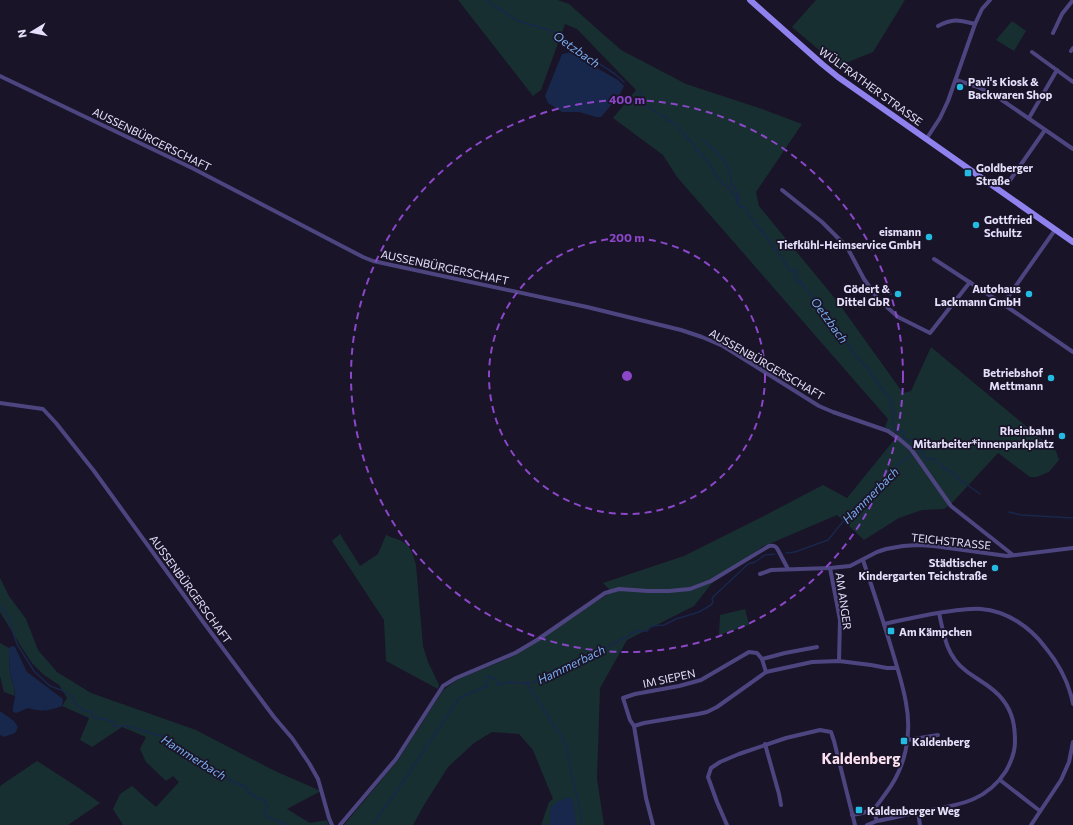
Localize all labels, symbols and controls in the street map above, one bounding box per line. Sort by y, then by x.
north arrow [12,12,52,52]
water label: Oetzbach [551,28,603,70]
text: N [15,29,29,39]
street label: WÜLFRATHER STRASSE [817,43,926,128]
place label: Pavi's Kiosk & Backwaren Shop [968,75,1053,101]
marker: Pavi's Kiosk & Backwaren Shop [955,82,965,92]
text: 400 m [609,92,645,106]
street label: AUSSENBÜRGERSCHAFT [90,104,214,173]
place label: Goldberger Straße [976,161,1034,187]
marker: Goldberger Straße [963,168,973,178]
place label: Gottfried Schultz [984,213,1032,239]
marker: Gottfried Schultz [971,220,981,230]
place label: eismann Tiefkühl-Heimservice GmbH [777,225,921,251]
text: 200 m [609,230,645,244]
marker: eismann Tiefkühl-Heimservice GmbH [924,232,934,242]
street label: AUSSENBÜRGERSCHAFT [380,246,510,287]
place label: Gödert & Dittel GbR [837,282,891,308]
place label: Autohaus Lackmann GmbH [935,282,1021,308]
marker: Gödert & Dittel GbR [893,289,903,299]
marker: Autohaus Lackmann GmbH [1024,289,1034,299]
water label: Oetzbach [809,294,851,346]
street label: AUSSENBÜRGERSCHAFT [707,325,827,402]
place label: Betriebshof Mettmann [983,366,1043,392]
centre of rings [620,369,634,383]
marker: Betriebshof Mettmann [1046,373,1056,383]
place label: Rheinbahn Mitarbeiter*innenparkplatz [913,424,1054,450]
marker: Rheinbahn Mitarbeiter*innenparkplatz [1057,431,1067,441]
water label: Hammerbach [839,464,901,526]
street label: TEICHSTRASSE [910,530,992,552]
street label: AUSSENBÜRGERSCHAFT [147,532,235,646]
place label: Städtischer Kindergarten Teichstraße [859,556,987,582]
marker: Städtischer Kindergarten Teichstraße [990,563,1000,573]
street label: AM ANGER [834,571,855,631]
place label: Am Kämpchen [899,625,972,638]
marker: Am Kämpchen [886,626,896,636]
water label: Hammerbach [535,642,607,686]
street label: IM SIEPEN [641,666,697,690]
water label: Hammerbach [159,732,229,782]
place label: Kaldenberg [912,735,970,748]
marker: Kaldenberg [899,736,909,746]
district label: Kaldenberg [821,749,901,767]
place label: Kaldenberger Weg [867,804,960,817]
marker: Kaldenberger Weg [854,805,864,815]

